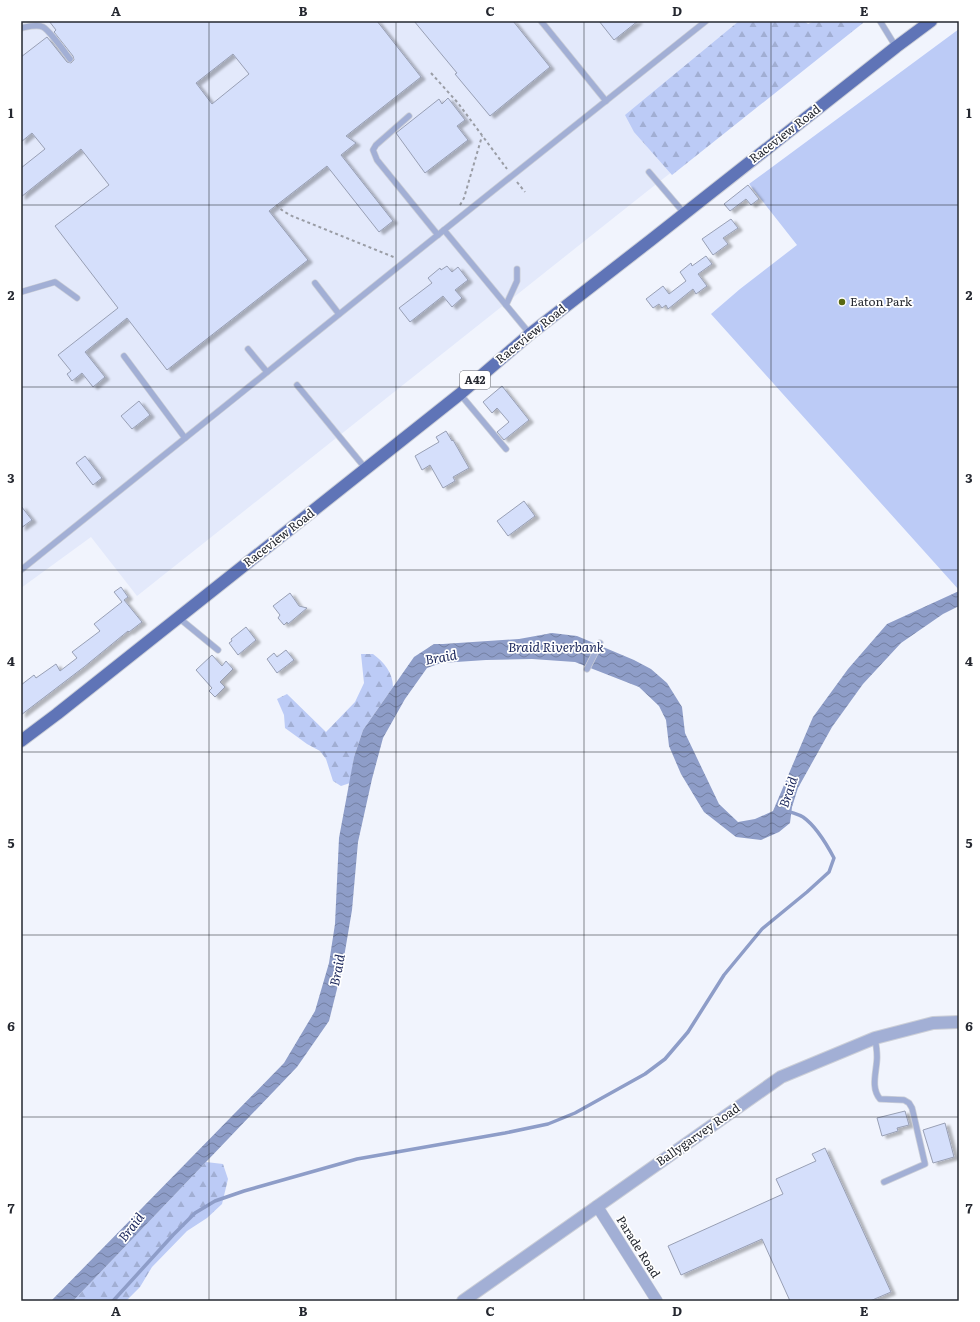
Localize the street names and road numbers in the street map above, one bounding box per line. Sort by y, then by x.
street label: Raceview Road [745,99,824,167]
street label: Raceview Road [491,299,570,367]
road number: A42 [460,371,490,389]
street label: Raceview Road [239,503,318,571]
street label: Ballygarvey Road [652,1098,743,1170]
street label: Parade Road [613,1212,666,1282]

